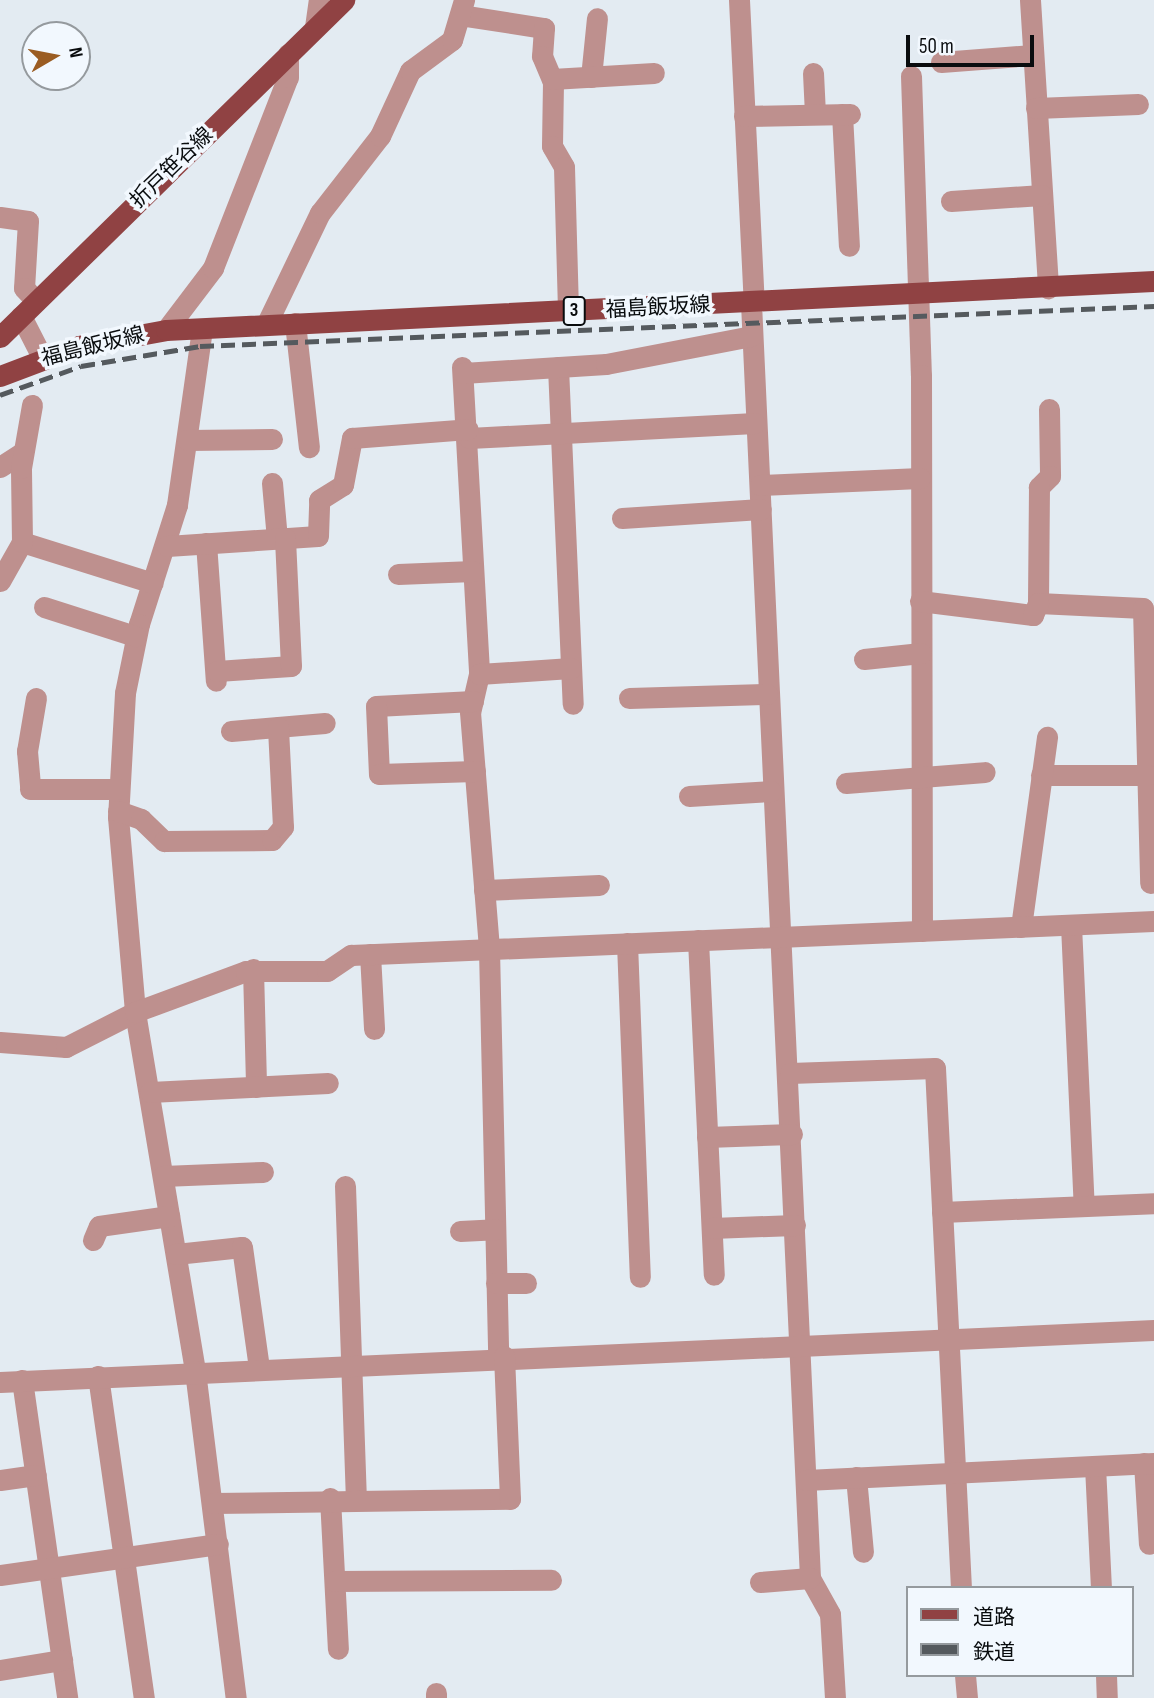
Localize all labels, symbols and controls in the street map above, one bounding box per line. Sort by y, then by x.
north arrow [21,21,91,91]
scale bar [909,21,1037,65]
text: 50 m [919,34,954,59]
text: N [63,46,87,60]
street label: 折戸笹谷線 [125,122,219,214]
street label: 福島飯坂線 [605,293,711,323]
road number: 3 [562,296,586,326]
street label: 福島飯坂線 [39,322,147,372]
legend [906,1586,1133,1677]
text: 道路 [973,1605,1015,1630]
text: 鉄道 [973,1640,1015,1665]

